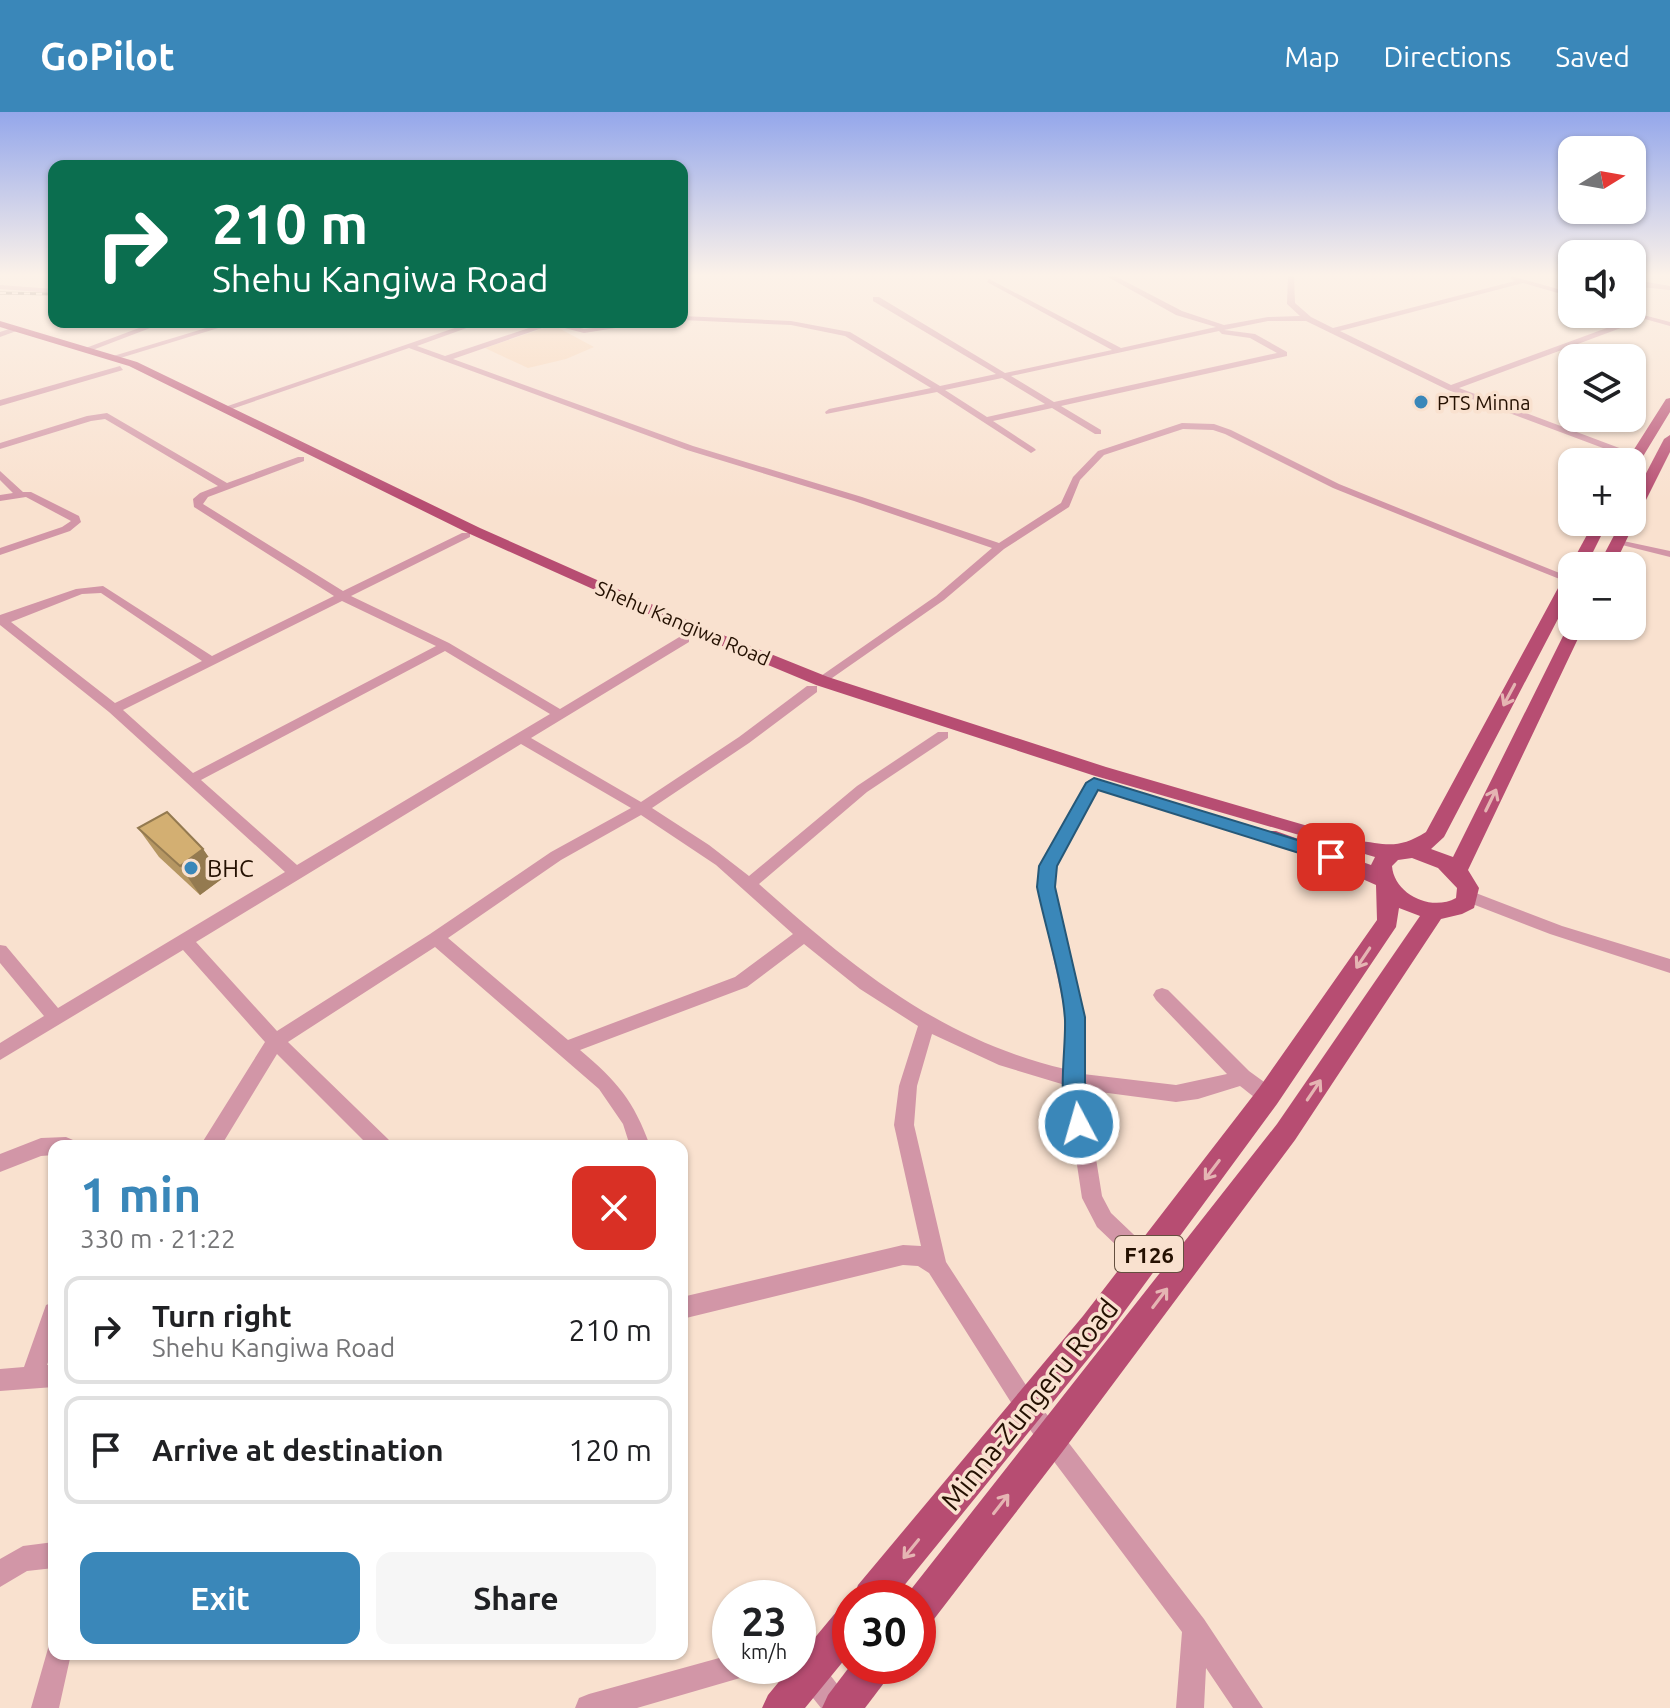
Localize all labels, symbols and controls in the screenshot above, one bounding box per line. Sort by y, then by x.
text: GoPilot [40,35,175,77]
text: Map [1284,41,1340,72]
text: Directions [1384,41,1511,72]
text: Saved [1555,41,1630,72]
north arrow [1558,136,1646,224]
map controls [1558,136,1646,640]
icon: right [80,192,184,296]
text: 210 m [212,192,368,255]
button: sound [1558,240,1646,328]
text: Shehu Kangiwa Road [212,258,549,299]
button: layers [1558,344,1646,432]
place label: PTS Minna [1437,391,1531,414]
marker: PTS Minna [1412,393,1430,411]
button: + [1558,448,1646,536]
button: − [1558,552,1646,640]
street label: Shehu Kangiwa Road [592,576,774,670]
one-way arrow [1501,683,1517,707]
one-way arrow [1484,788,1499,812]
pin [1297,823,1365,891]
icon: arrive [1309,835,1353,879]
place label: BHC [207,855,254,882]
marker: BHC [182,859,200,877]
one-way arrow [1355,946,1371,968]
one-way arrow [1306,1079,1323,1101]
position arrow [1037,1082,1121,1166]
one-way arrow [1204,1159,1221,1180]
button: close [572,1166,656,1250]
text: 1 min [80,1167,201,1221]
text: 330 m · 21:22 [80,1224,236,1253]
road number: F126 [1115,1236,1183,1272]
one-way arrow [1151,1288,1168,1310]
street label: Minna-Zungeru Road [934,1292,1124,1516]
text: Turn right [152,1299,292,1333]
icon: right [84,1308,128,1352]
text: 210 m [568,1313,652,1347]
text: Shehu Kangiwa Road [152,1333,395,1362]
icon: arrive [84,1428,128,1472]
text: Arrive at destination [152,1433,444,1467]
text: 120 m [568,1433,652,1467]
one-way arrow [992,1494,1010,1515]
one-way arrow [902,1538,920,1558]
button: Exit [80,1552,360,1644]
button: Share [376,1552,656,1644]
speed limit sign: 30 [832,1580,936,1684]
text: 23 [741,1599,787,1644]
text: km/h [741,1640,787,1663]

